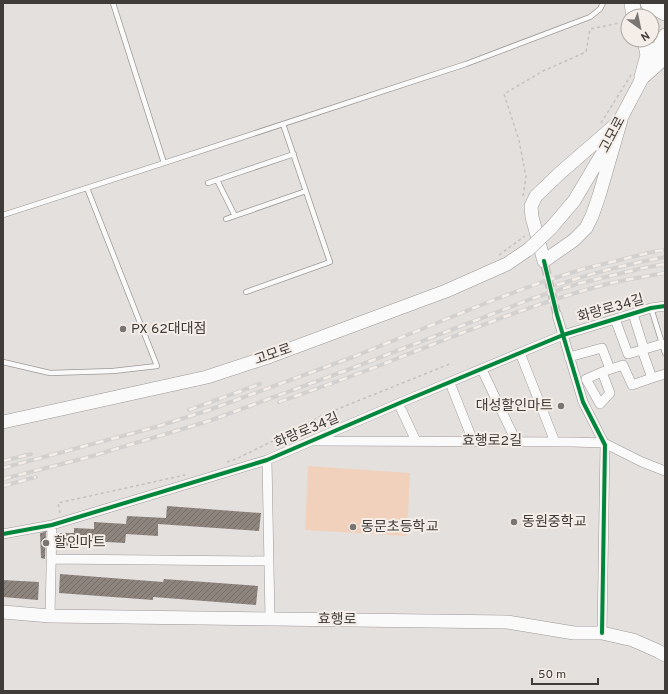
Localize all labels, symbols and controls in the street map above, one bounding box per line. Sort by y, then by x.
north arrow [620,8,660,48]
text: N [638,28,652,44]
street label: 고모로 [596,114,630,156]
street label: 화랑로34길 [576,291,646,327]
place label: PX 62대대점 [131,321,207,338]
marker: PX 62대대점 [118,324,128,334]
street label: 고모로 [252,341,294,369]
place label: 대성할인마트 [476,397,553,415]
marker: 대성할인마트 [556,401,566,411]
street label: 화랑로34길 [272,410,342,452]
street label: 효행로2길 [462,433,522,450]
place label: 동원중학교 [522,513,587,531]
marker: 동원중학교 [509,517,519,527]
place label: 동문초등학교 [361,518,438,536]
marker: 동문초등학교 [348,522,358,532]
place label: 할인마트 [54,534,106,552]
marker: 할인마트 [41,538,51,548]
street label: 효행로 [318,611,357,629]
scale bar [532,660,598,686]
text: 50 m [538,667,566,683]

